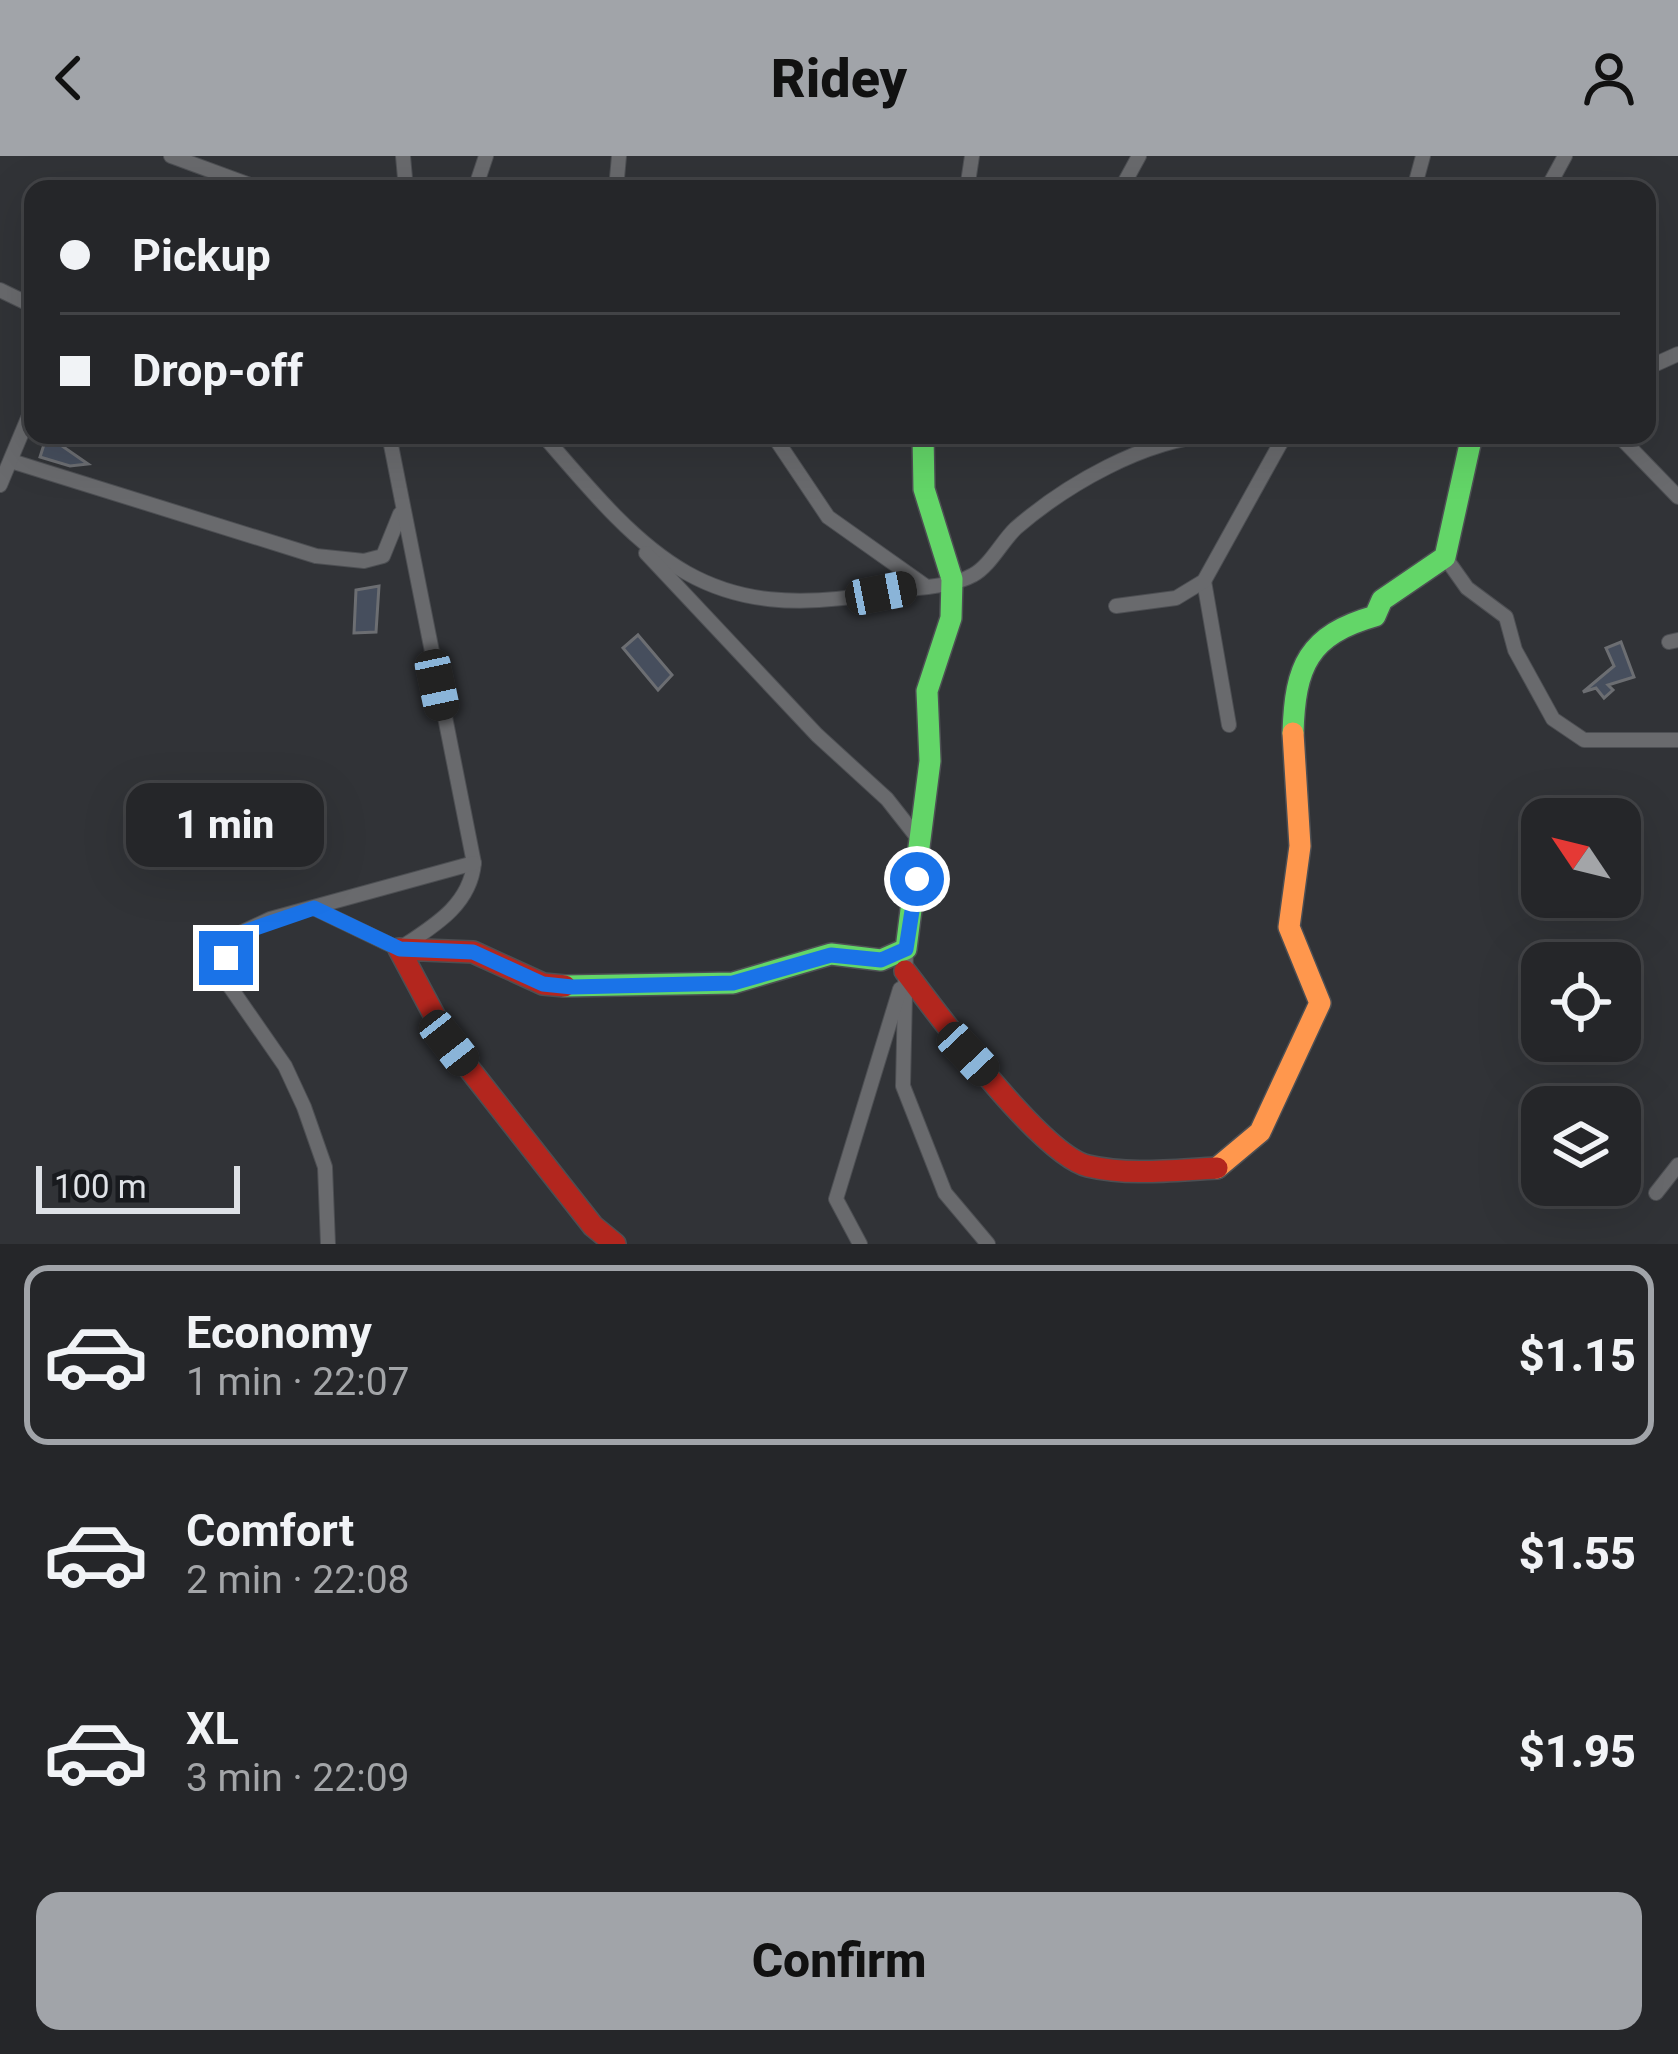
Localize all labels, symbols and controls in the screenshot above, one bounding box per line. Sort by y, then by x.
icon: back [36,45,102,111]
icon: person [1576,45,1642,111]
text: Ridey [771,47,907,110]
text: Pickup [132,229,271,282]
text: Drop-off [132,344,303,397]
car [842,568,920,618]
car [412,646,462,724]
callout: 1 min [127,784,325,868]
north arrow [1521,798,1641,918]
map controls [1521,798,1641,1206]
text: 1 min [176,802,274,848]
route start [890,852,944,906]
route end [199,931,253,985]
button: locate [1521,942,1641,1062]
car [413,1004,485,1082]
car [930,1015,1006,1093]
button: layers [1521,1086,1641,1206]
scale bar [36,1160,240,1213]
text: 100 m [54,1167,147,1206]
icon: car [42,1301,150,1409]
text: Economy [186,1306,372,1359]
text: $1.15 [1519,1329,1636,1382]
text: 1 min · 22:07 [186,1359,409,1405]
icon: car [42,1499,150,1607]
text: Comfort [186,1504,354,1557]
text: $1.55 [1519,1527,1636,1580]
text: 2 min · 22:08 [186,1557,409,1603]
icon: car [42,1697,150,1805]
text: XL [186,1702,239,1755]
text: $1.95 [1519,1725,1636,1778]
text: 3 min · 22:09 [186,1755,409,1801]
button: Confirm [36,1892,1642,2030]

